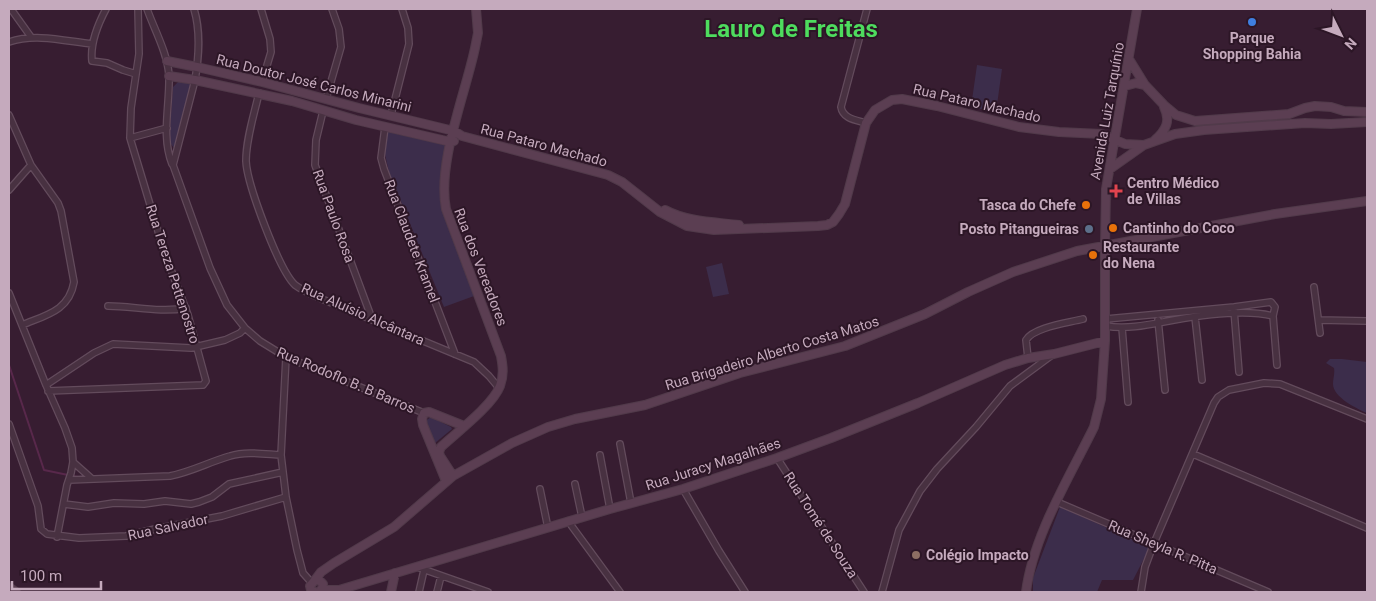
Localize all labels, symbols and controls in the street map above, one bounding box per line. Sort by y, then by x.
north arrow [1316,10,1366,60]
district label: Lauro de Freitas [704,15,878,43]
marker: Parque Shopping Bahia [1246,16,1258,28]
place label: Parque Shopping Bahia [1203,30,1302,62]
text: N [1341,35,1360,53]
street label: Avenida Luiz Tarquínio [1087,41,1127,181]
street label: Rua Doutor José Carlos Minarini [215,51,413,115]
street label: Rua Pataro Machado [912,81,1042,125]
street label: Rua Pataro Machado [479,120,609,170]
street label: Rua Paulo Rosa [310,167,358,265]
place label: Centro Médico de Villas [1127,175,1219,207]
street label: Rua Claudete Kramel [381,177,443,305]
marker: Centro Médico de Villas [1109,184,1123,198]
place label: Tasca do Chefe [979,197,1076,213]
marker: Tasca do Chefe [1080,199,1092,211]
street label: Rua Tereza Pettenostro [143,202,203,346]
street label: Rua dos Vereadores [451,206,511,328]
place label: Cantinho do Coco [1123,220,1235,236]
place label: Posto Pitangueiras [960,221,1079,237]
marker: Cantinho do Coco [1107,222,1119,234]
marker: Posto Pitangueiras [1083,223,1095,235]
place label: Restaurante do Nena [1103,239,1180,271]
marker: Restaurante do Nena [1087,249,1099,261]
street label: Rua Aluísio Alcântara [299,280,427,348]
street label: Rua Brigadeiro Alberto Costa Matos [663,313,881,393]
street label: Rua Rodoflo B. B Barros [275,344,417,416]
street label: Rua Juracy Magalhães [643,435,783,493]
street label: Rua Tomé de Souza [781,469,861,581]
street label: Rua Salvador [126,511,210,543]
street label: Rua Sheyla R. Pitta [1106,517,1220,577]
place label: Colégio Impacto [926,547,1029,563]
marker: Colégio Impacto [910,549,922,561]
scale bar [12,558,101,590]
text: 100 m [20,567,62,585]

